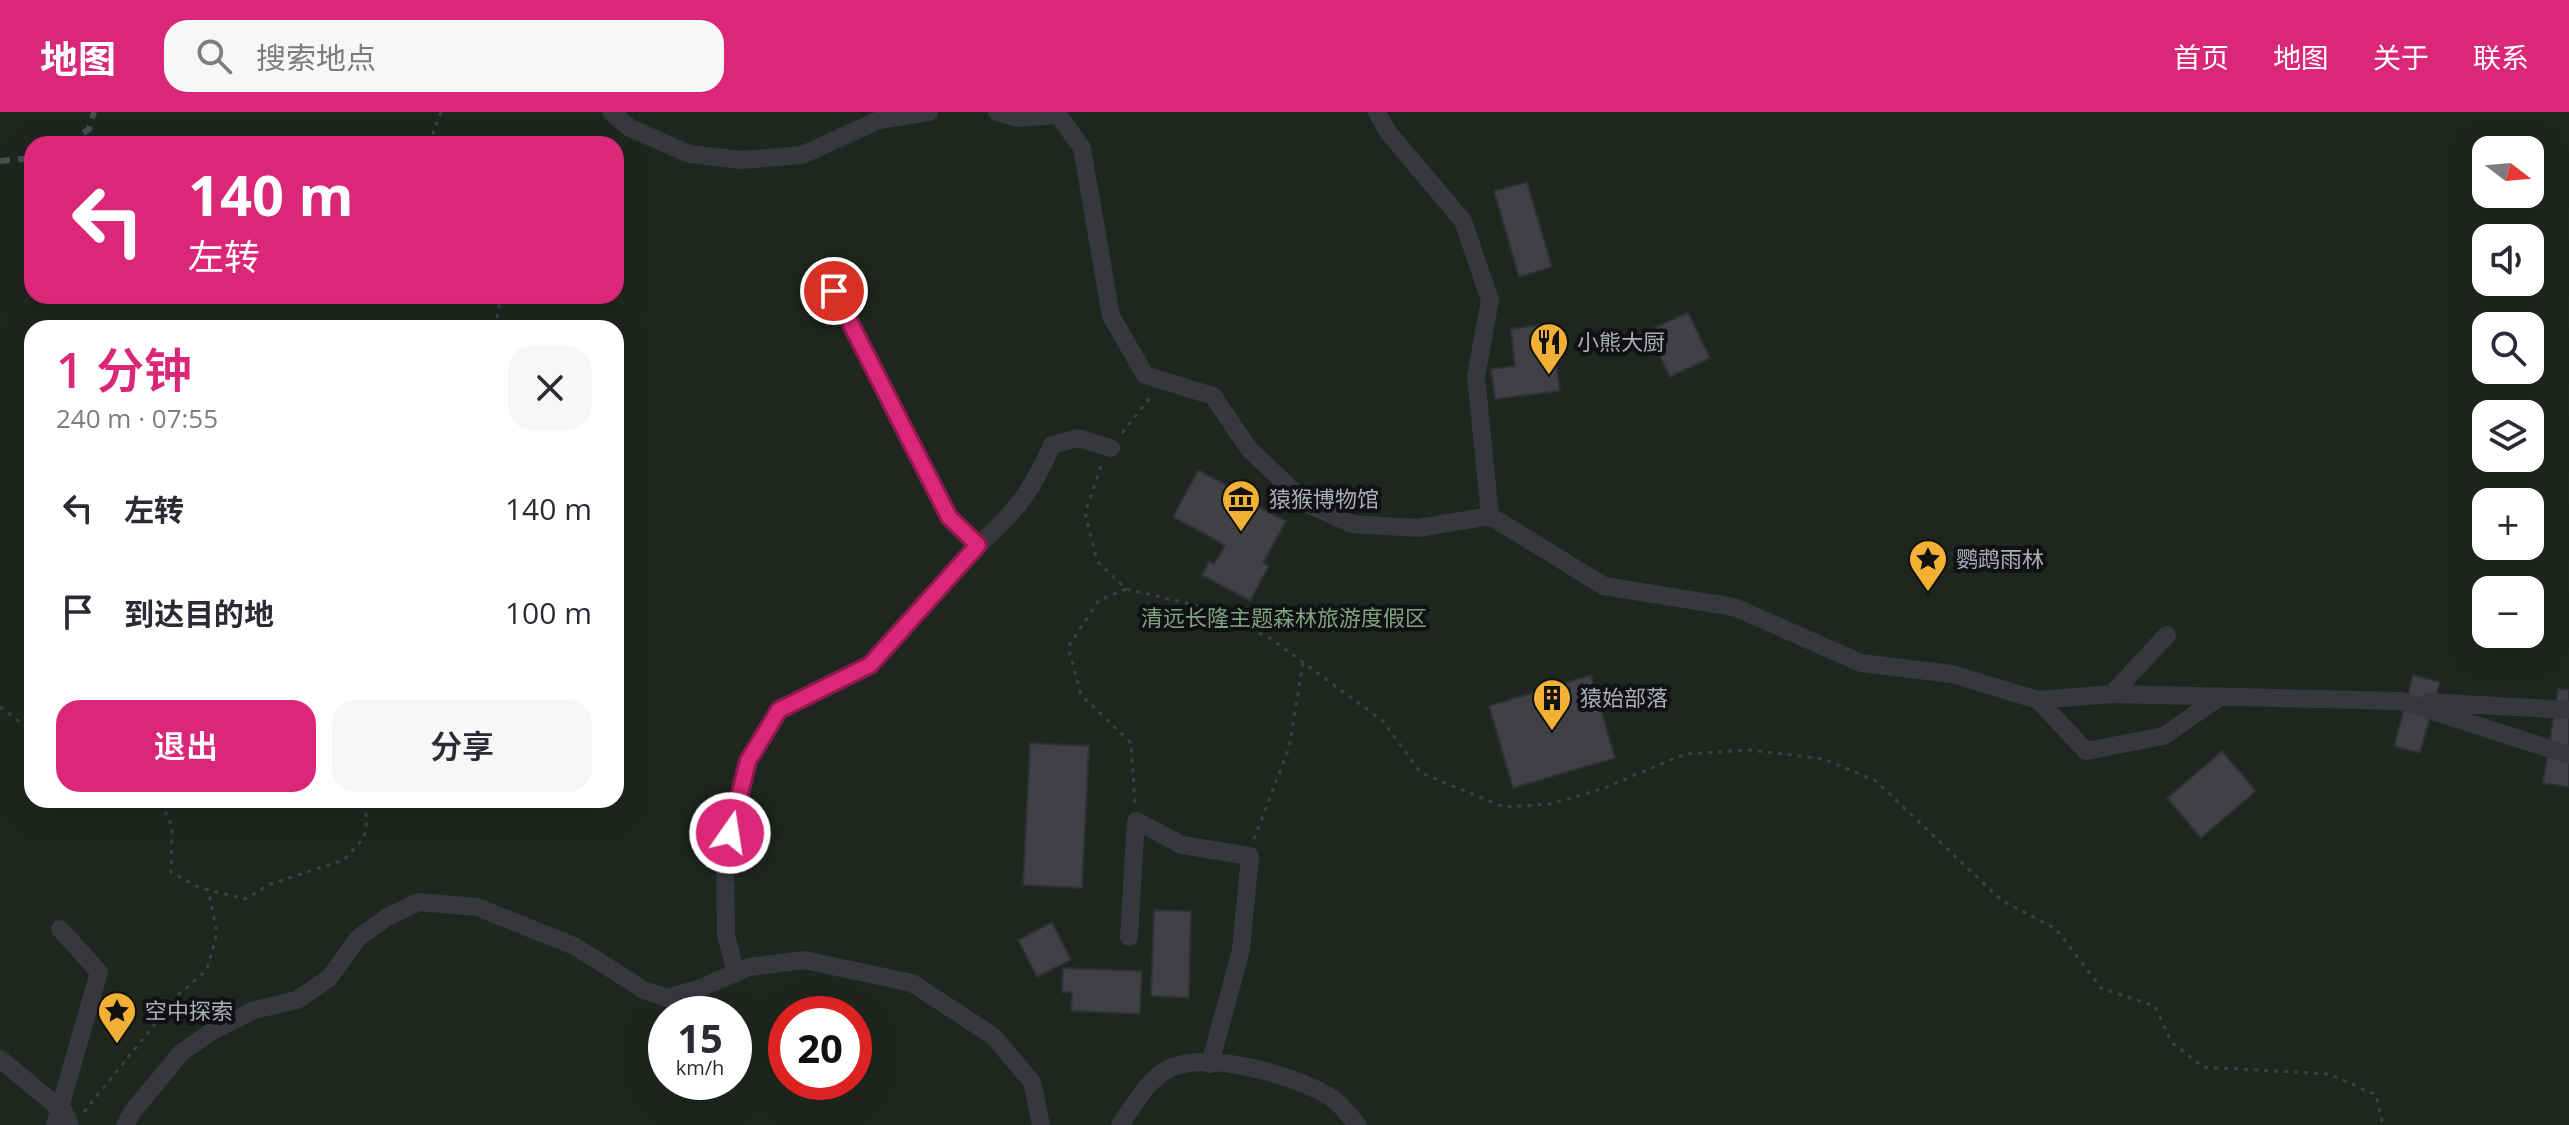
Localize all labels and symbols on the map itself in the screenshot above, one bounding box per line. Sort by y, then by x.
north arrow [2472,136,2544,208]
pin [800,257,868,325]
restaurant icon: 小熊大厨 [1528,321,1570,376]
place label: 小熊大厨 [1577,326,1665,356]
museum icon: 猿猴博物馆 [1220,478,1262,533]
place label: 猿猴博物馆 [1269,483,1379,513]
place icon: 鹦鹉雨林 [1907,538,1949,593]
place label: 鹦鹉雨林 [1956,543,2044,573]
park label: 清远长隆主题森林旅游度假区 [1141,602,1427,632]
building icon: 猿始部落 [1531,677,1573,732]
place label: 猿始部落 [1580,682,1668,712]
position arrow [688,791,772,875]
place icon: 空中探索 [96,990,138,1045]
place label: 空中探索 [145,995,233,1025]
speed limit sign: 20 [768,996,872,1100]

